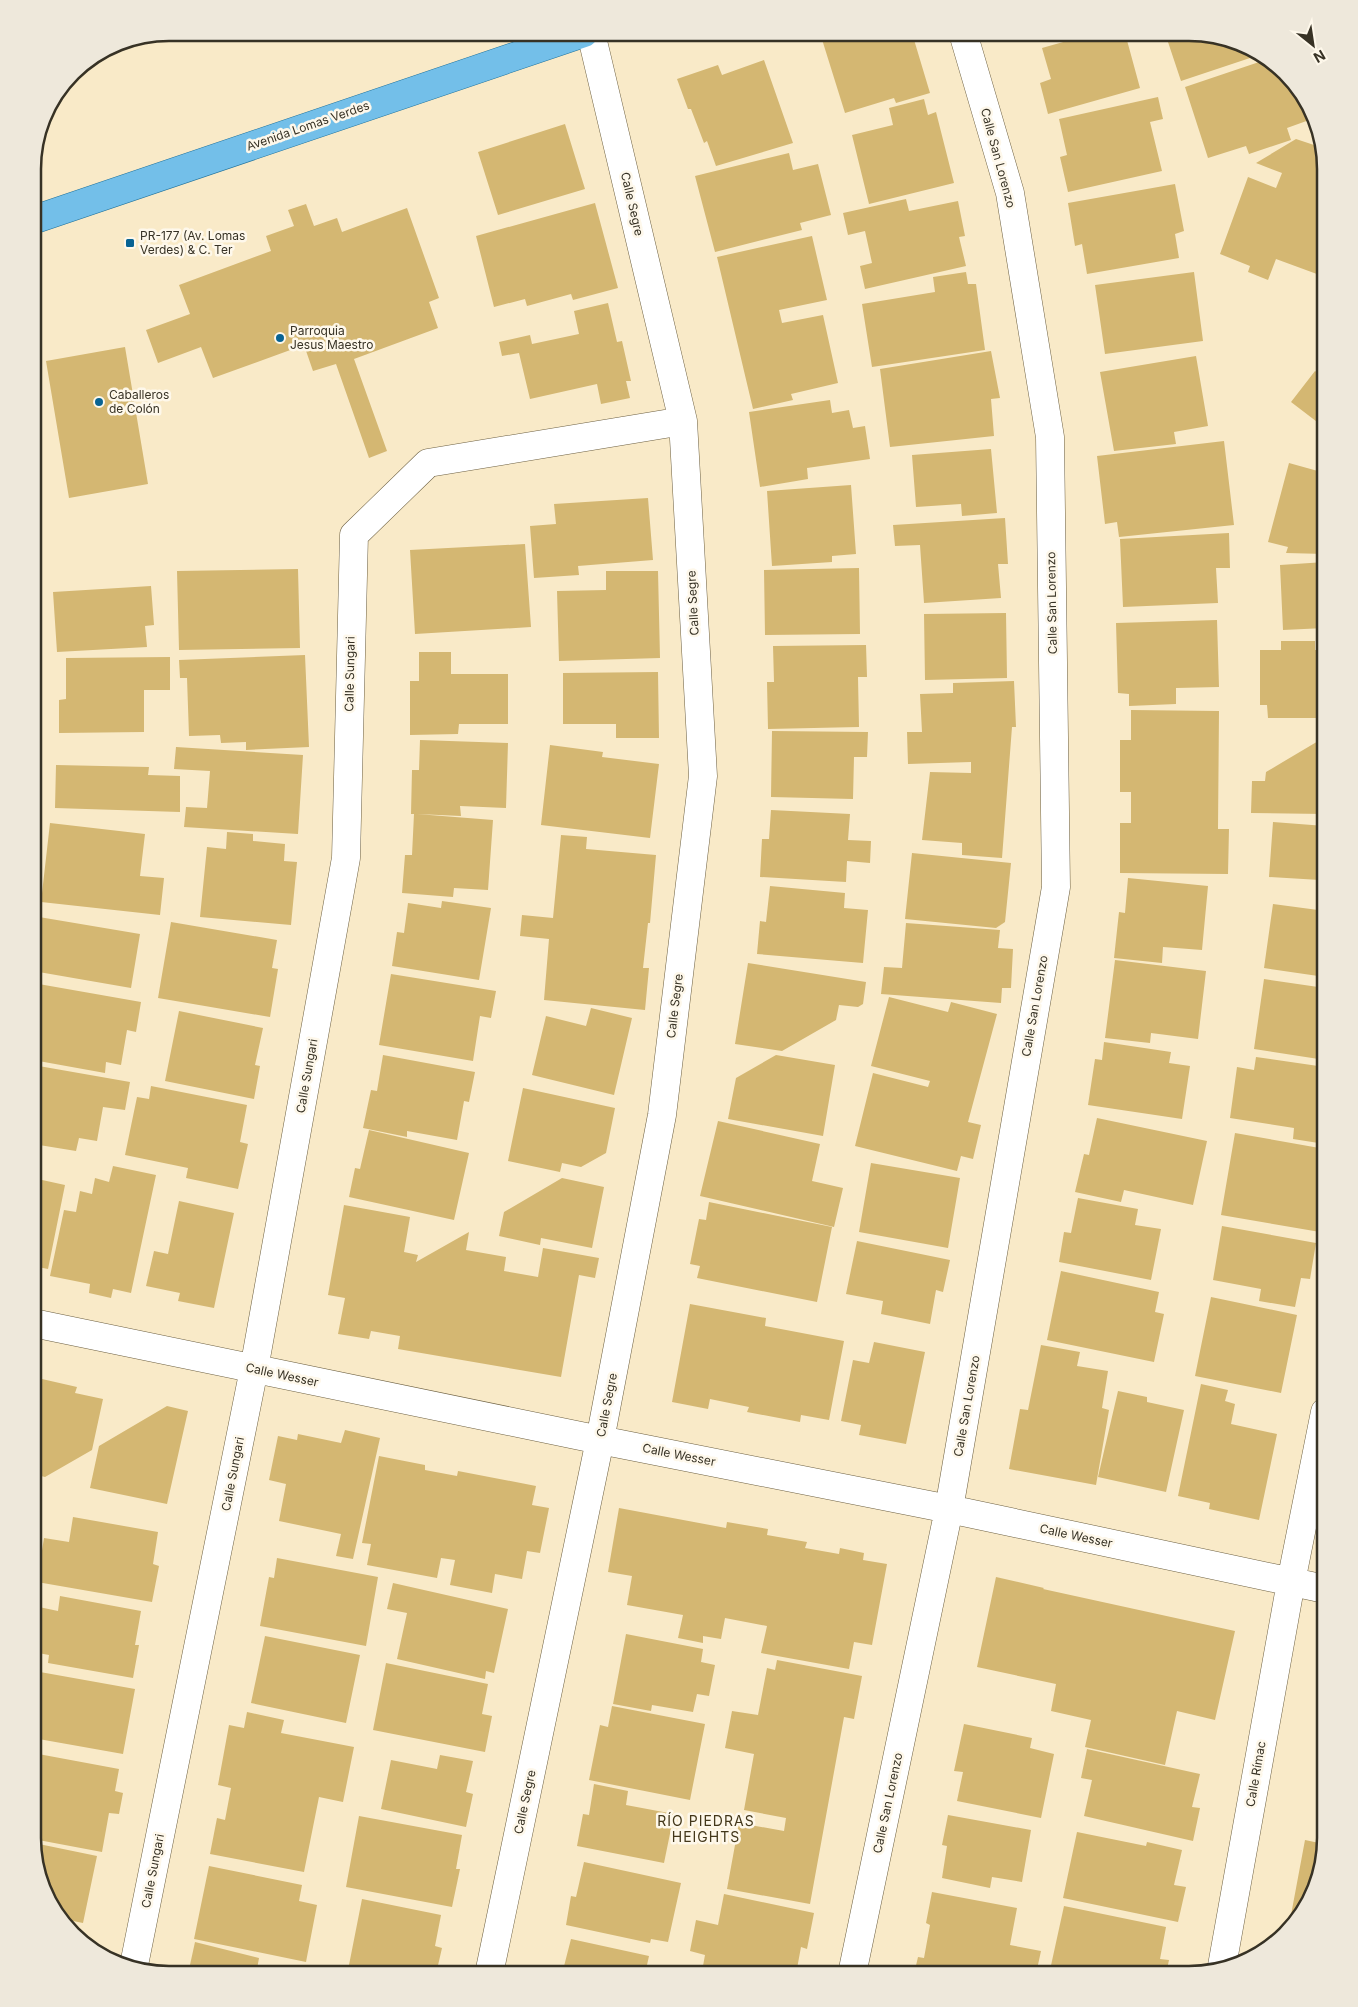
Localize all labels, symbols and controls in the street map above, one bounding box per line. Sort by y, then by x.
north arrow [1288,20,1338,70]
text: N [1311,47,1329,67]
street label: Avenida Lomas Verdes [244,97,371,154]
street label: Calle San Lorenzo [978,106,1019,209]
street label: Calle Segre [618,171,647,237]
place label: PR-177 (Av. Lomas Verdes) & C. Ter [140,228,245,257]
marker: PR-177 (Av. Lomas Verdes) & C. Ter [124,237,136,249]
place label: Parroquia Jesus Maestro [290,323,373,352]
marker: Parroquia Jesus Maestro [274,332,286,344]
place label: Caballeros de Colón [109,387,169,416]
marker: Caballeros de Colón [93,396,105,408]
street label: Calle San Lorenzo [1043,552,1060,654]
street label: Calle Segre [683,570,702,636]
street label: Calle Sungari [341,636,358,712]
street label: Calle San Lorenzo [1018,954,1051,1058]
street label: Calle Segre [663,973,686,1039]
street label: Calle Sungari [293,1037,320,1114]
street label: Calle San Lorenzo [950,1354,983,1458]
street label: Calle Wesser [244,1359,320,1390]
street label: Calle Segre [593,1372,620,1438]
street label: Calle Sungari [218,1435,247,1512]
street label: Calle Wesser [641,1440,717,1469]
street label: Calle Wesser [1038,1520,1114,1551]
street label: Calle Rímac [1242,1740,1269,1808]
street label: Calle San Lorenzo [870,1751,906,1855]
street label: Calle Segre [510,1769,539,1835]
district label: RÍO PIEDRAS HEIGHTS [657,1812,755,1845]
street label: Calle Sungari [138,1832,167,1909]

